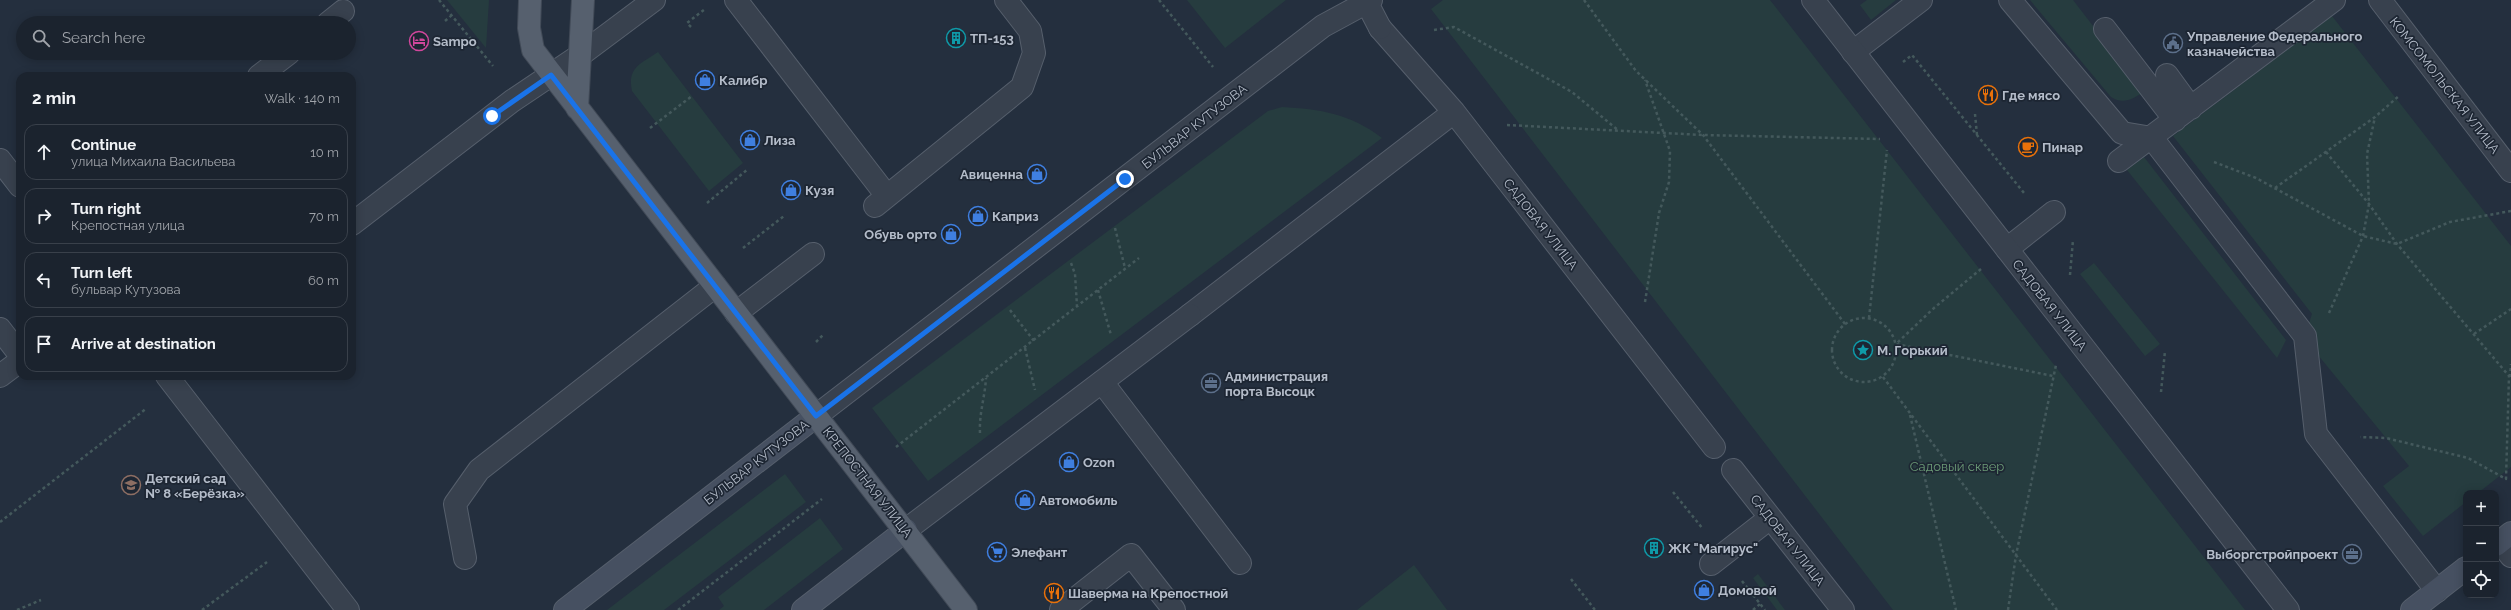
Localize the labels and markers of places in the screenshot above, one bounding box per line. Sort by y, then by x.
building icon: ТП-153 [945,27,967,49]
place label: Управление Федерального казначейства [2186,29,2362,59]
hotel icon: Sampo [408,30,430,52]
place label: ТП-153 [970,31,1014,46]
public building icon: Управление Федерального казначейства [2162,32,2184,54]
place label: Sampo [433,34,477,49]
shop icon: Калибр [694,69,716,91]
place label: Калибр [719,73,767,88]
restaurant icon: Где мясо [1977,84,1999,106]
place label: Где мясо [2002,88,2060,103]
shop icon: Лиза [739,129,761,151]
place label: Лиза [764,133,796,148]
cafe icon: Пинар [2017,136,2039,158]
place label: Пинар [2042,140,2083,155]
shop icon: Авиценна [1026,163,1048,185]
place label: Авиценна [960,167,1024,182]
shop icon: Кузя [780,179,802,201]
place label: Кузя [805,183,834,198]
shop icon: Каприз [967,205,989,227]
place label: Каприз [992,209,1039,224]
shop icon: Обувь орто [940,223,962,245]
place label: Обувь орто [864,227,937,242]
place icon: М. Горький [1852,339,1874,361]
place label: М. Горький [1877,343,1948,358]
place label: Администрация порта Высоцк [1225,369,1328,399]
office icon: Администрация порта Высоцк [1200,372,1222,394]
shop icon: Ozon [1058,451,1080,473]
place label: Ozon [1083,455,1115,470]
place label: Детский сад № 8 «Берёзка» [145,471,245,501]
school or university icon: Детский сад № 8 «Берёзка» [120,474,142,496]
shop icon: Автомобиль [1014,489,1036,511]
place label: Автомобиль [1039,493,1118,508]
building icon: ЖК "Магирус" [1643,537,1665,559]
supermarket icon: Элефант [986,541,1008,563]
place label: ЖК "Магирус" [1668,541,1758,556]
office icon: Выборгстройпроект [2341,543,2363,565]
place label: Элефант [1011,545,1068,560]
place label: Выборгстройпроект [2206,547,2339,562]
shop icon: Домовой [1693,579,1715,601]
restaurant icon: Шаверма на Крепостной [1043,582,1065,604]
place label: Домовой [1718,583,1777,598]
place label: Шаверма на Крепостной [1068,586,1228,601]

